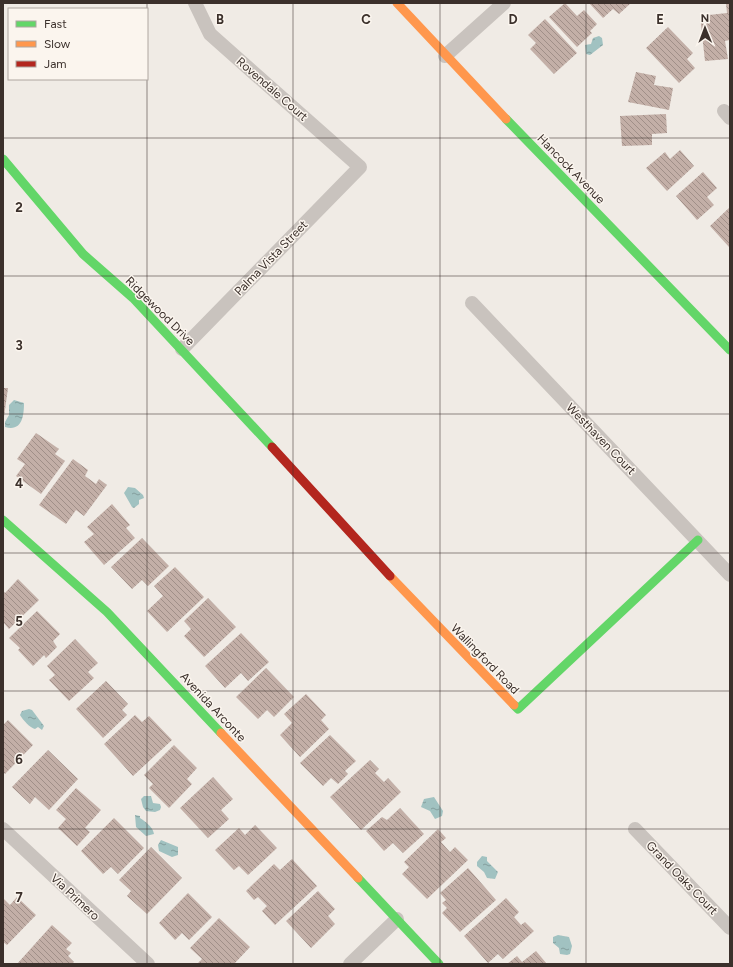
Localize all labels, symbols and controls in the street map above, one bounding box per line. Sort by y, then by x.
legend [8,8,148,80]
north arrow [685,8,725,48]
text: B [216,12,224,27]
text: C [361,12,371,27]
text: D [508,12,518,27]
text: E [656,12,664,27]
text: N [700,12,709,25]
text: Fast [44,17,67,31]
text: Slow [44,37,71,51]
street label: Rovendale Court [233,54,311,124]
text: Jam [44,57,67,71]
street label: Hancock Avenue [534,131,608,207]
text: 2 [15,200,23,215]
street label: Palma Vista Street [232,217,311,298]
street label: Ridgewood Drive [123,274,198,349]
text: 3 [15,338,23,353]
street label: Westhaven Court [563,400,639,478]
text: 4 [15,476,23,491]
text: 5 [15,614,23,629]
street label: Wallingford Road [448,621,522,697]
street label: Avenida Arconte [177,669,249,745]
text: 6 [15,752,23,767]
street label: Grand Oaks Court [643,838,721,918]
street label: Via Primero [48,871,102,923]
text: 7 [15,890,23,905]

